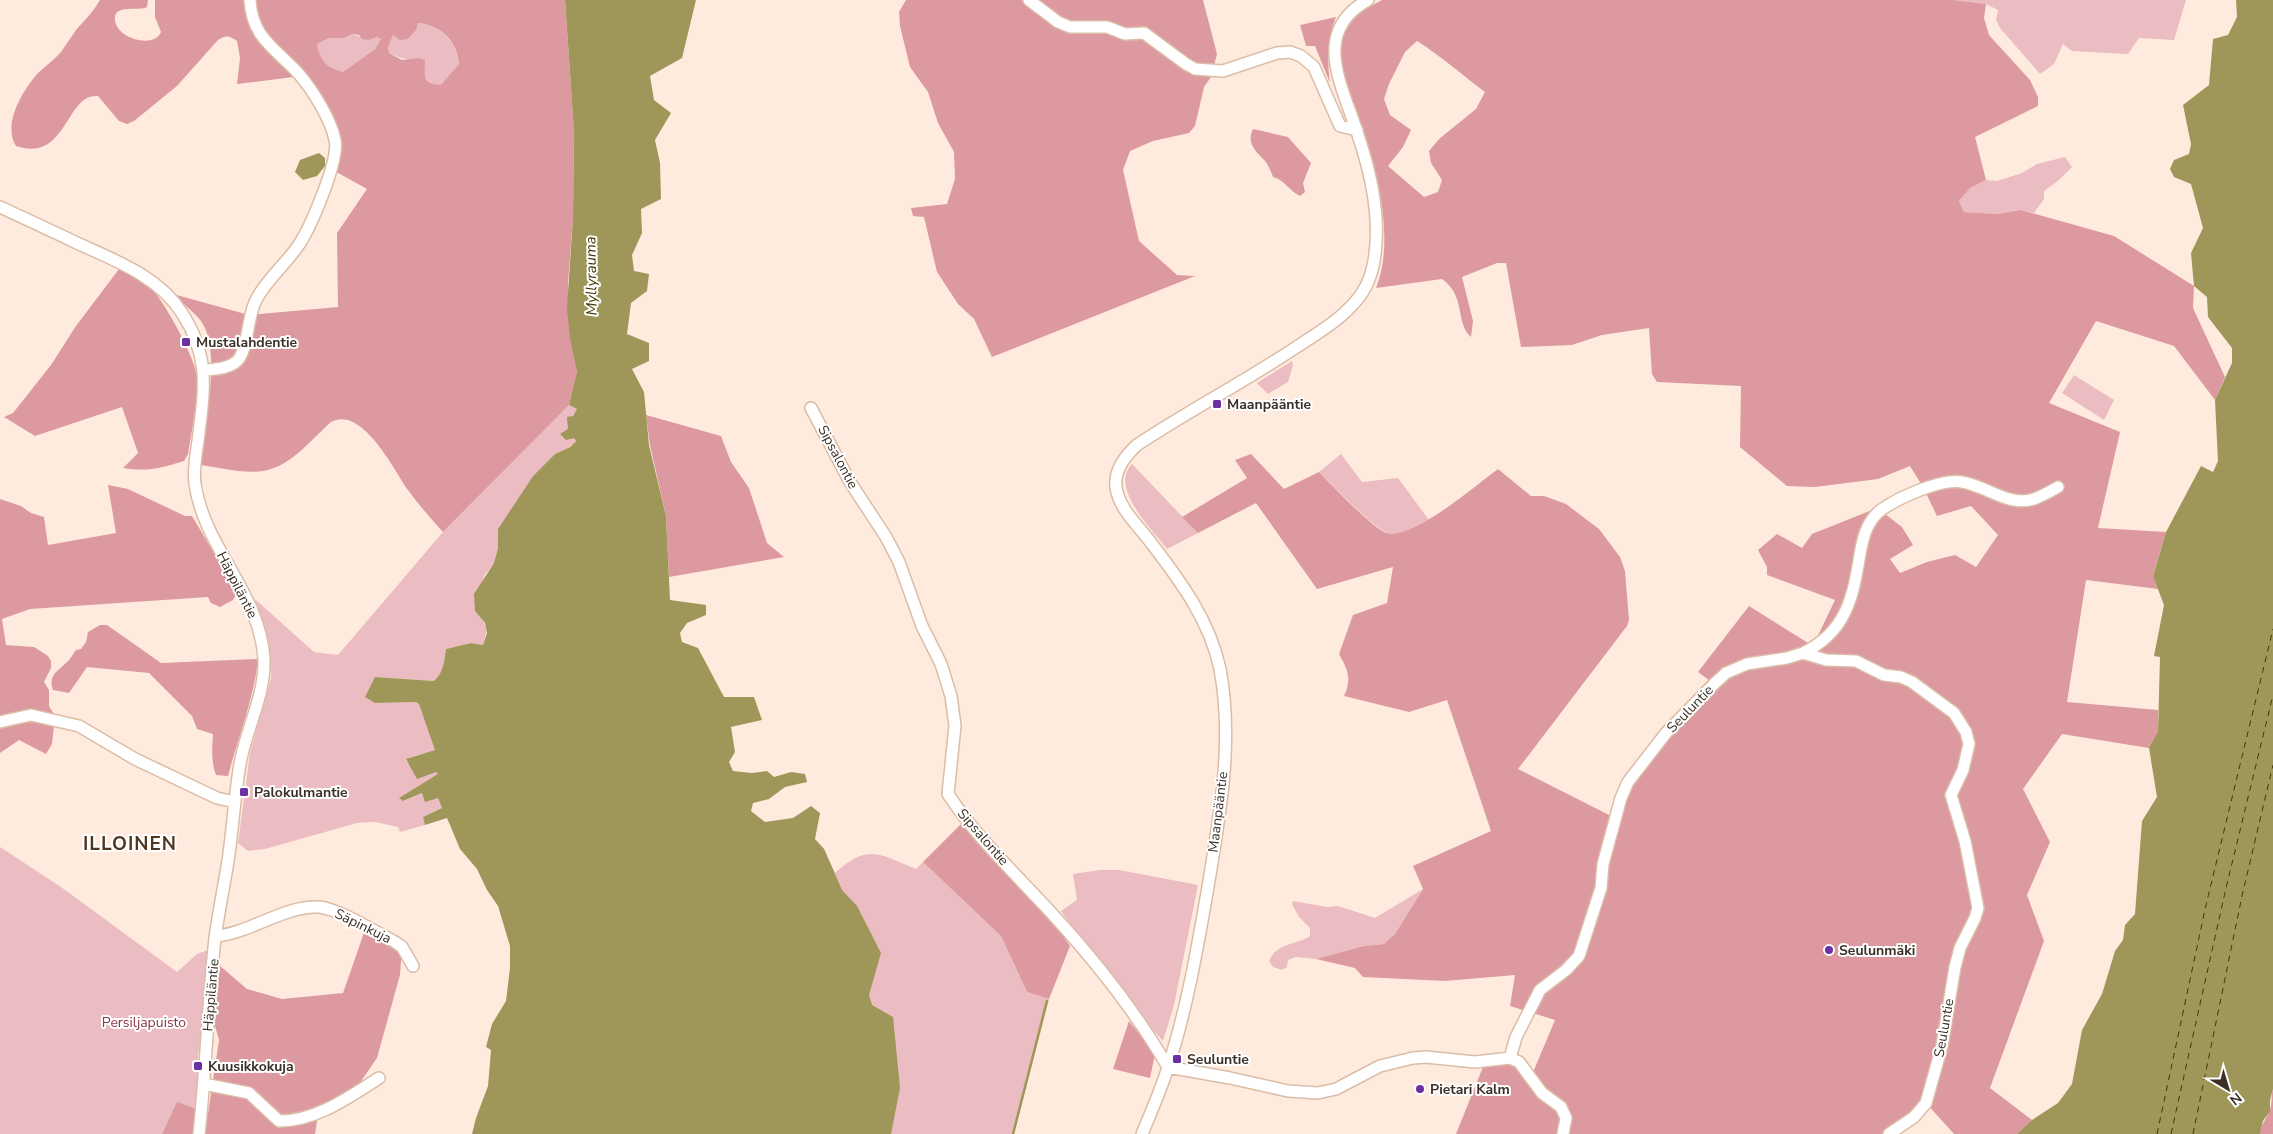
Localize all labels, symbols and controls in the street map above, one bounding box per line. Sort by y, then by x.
water label: Myllyrauma [580,236,602,316]
place label: Mustalahdentie [196,333,297,352]
marker: Mustalahdentie [180,336,192,348]
place label: Maanpääntie [1227,395,1312,414]
marker: Maanpääntie [1211,398,1223,410]
street label: Sipsalontie [813,422,863,492]
street label: Häppiläntie [212,548,262,622]
street label: Seuluntie [1663,681,1717,737]
street label: Maanpääntie [1204,770,1232,854]
place label: Palokulmantie [254,783,348,802]
marker: Palokulmantie [238,786,250,798]
street label: Sipsalontie [953,805,1013,869]
district label: ILLOINEN [83,831,177,857]
street label: Säpinkuja [331,904,395,948]
place label: Seulunmäki [1839,941,1915,960]
marker: Seulunmäki [1823,944,1835,956]
street label: Häppiläntie [198,958,224,1032]
street label: Seuluntie [1929,997,1959,1059]
park label: Persiljapuisto [102,1013,186,1032]
place label: Seuluntie [1187,1050,1249,1069]
marker: Seuluntie [1171,1053,1183,1065]
place label: Kuusikkokuja [208,1057,294,1076]
marker: Kuusikkokuja [192,1060,204,1072]
north arrow [2203,1064,2253,1114]
place label: Pietari Kalm [1430,1080,1510,1099]
marker: Pietari Kalm [1414,1083,1426,1095]
text: N [2226,1088,2246,1110]

